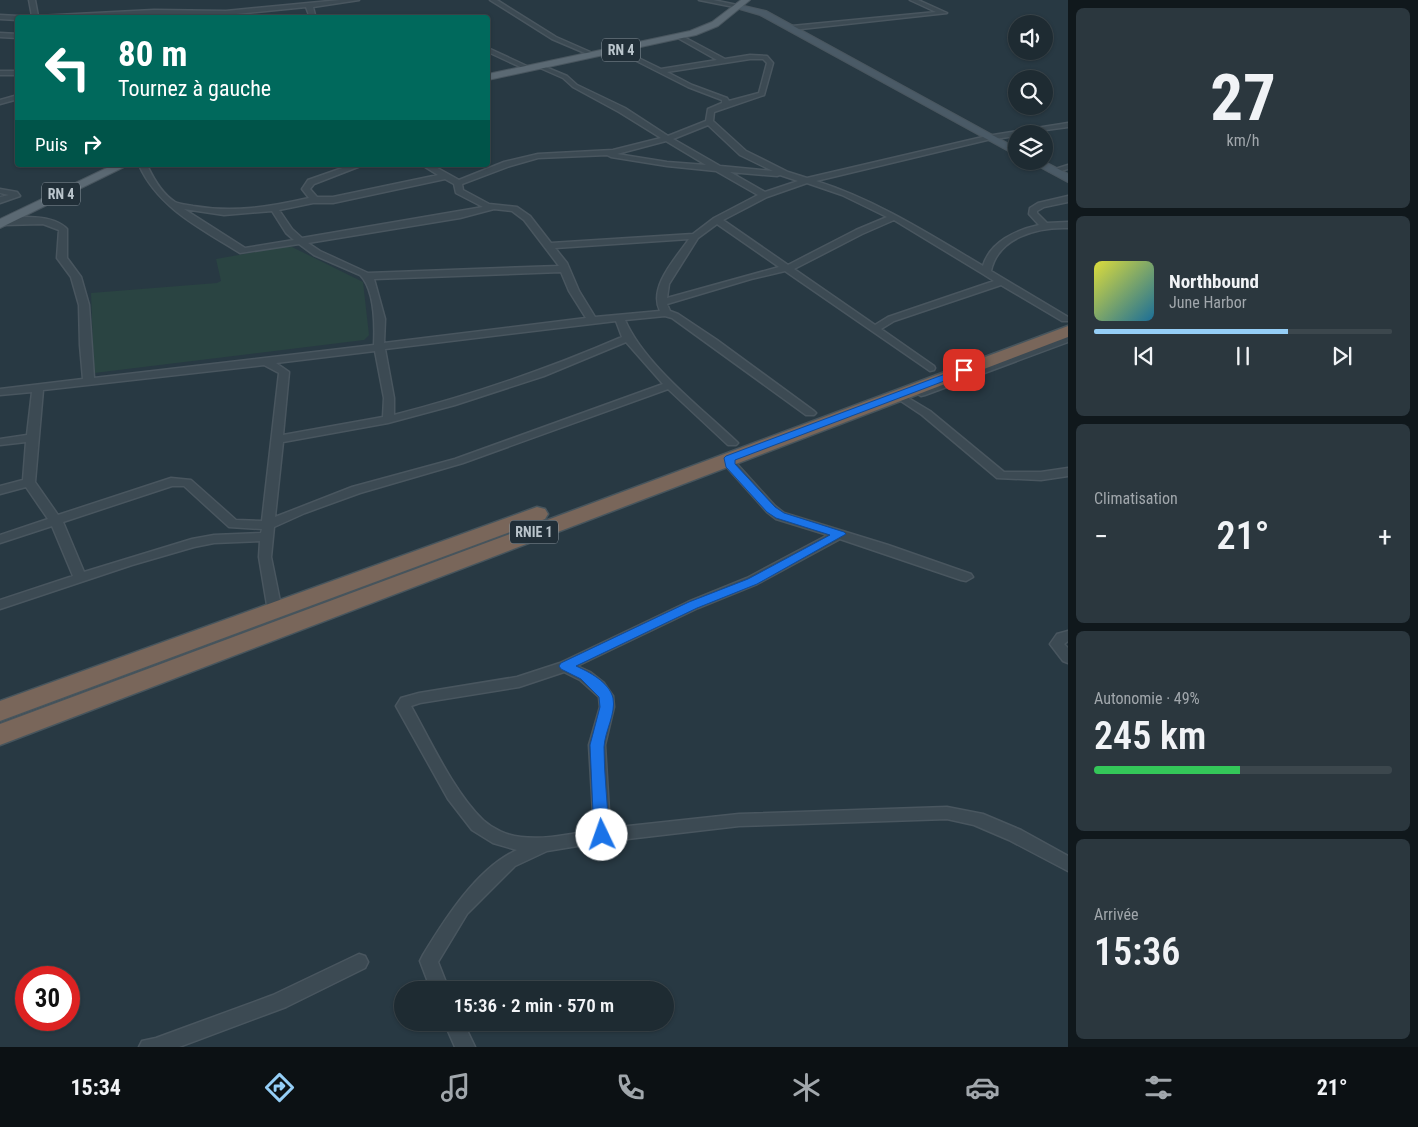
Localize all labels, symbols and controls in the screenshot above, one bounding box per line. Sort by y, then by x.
map controls [1008,15,1053,170]
button: sound [1008,15,1053,60]
text: 80 m [118,34,187,75]
icon: left [35,35,100,100]
road number: RN 4 [602,38,640,62]
text: 27 [1210,60,1276,136]
button: search [1008,70,1053,115]
text: Tournez à gauche [118,76,271,101]
button: layers [1008,125,1053,170]
icon: right [78,130,106,158]
text: km/h [1227,131,1259,150]
text: Puis [35,133,68,156]
road number: RN 4 [42,182,80,205]
text: Northbound [1169,270,1259,293]
text: June Harbor [1169,293,1247,312]
icon: previous [1130,342,1158,370]
icon: pause [1229,342,1257,370]
icon: next [1328,342,1356,370]
pin [943,349,985,391]
icon: arrive [950,356,978,384]
text: Climatisation [1094,489,1178,508]
text: 21° [1217,514,1269,558]
road number: RNIE 1 [510,520,558,544]
text: − [1094,520,1108,553]
text: + [1378,520,1392,553]
text: Autonomie · 49% [1094,689,1200,708]
text: 245 km [1094,714,1206,758]
position arrow [575,808,627,860]
text: Arrivée [1094,905,1138,924]
text: 15:36 [1094,930,1180,974]
speed limit sign: 30 [15,966,80,1031]
text: 15:36 · 2 min · 570 m [454,994,614,1017]
icon: directions [262,1070,297,1105]
icon: music [438,1070,473,1105]
icon: phone [613,1070,648,1105]
icon: climate [789,1070,824,1105]
icon: car [965,1070,1000,1105]
icon: filters [1141,1070,1176,1105]
text: 15:34 [70,1075,121,1100]
text: 21° [1317,1075,1348,1100]

